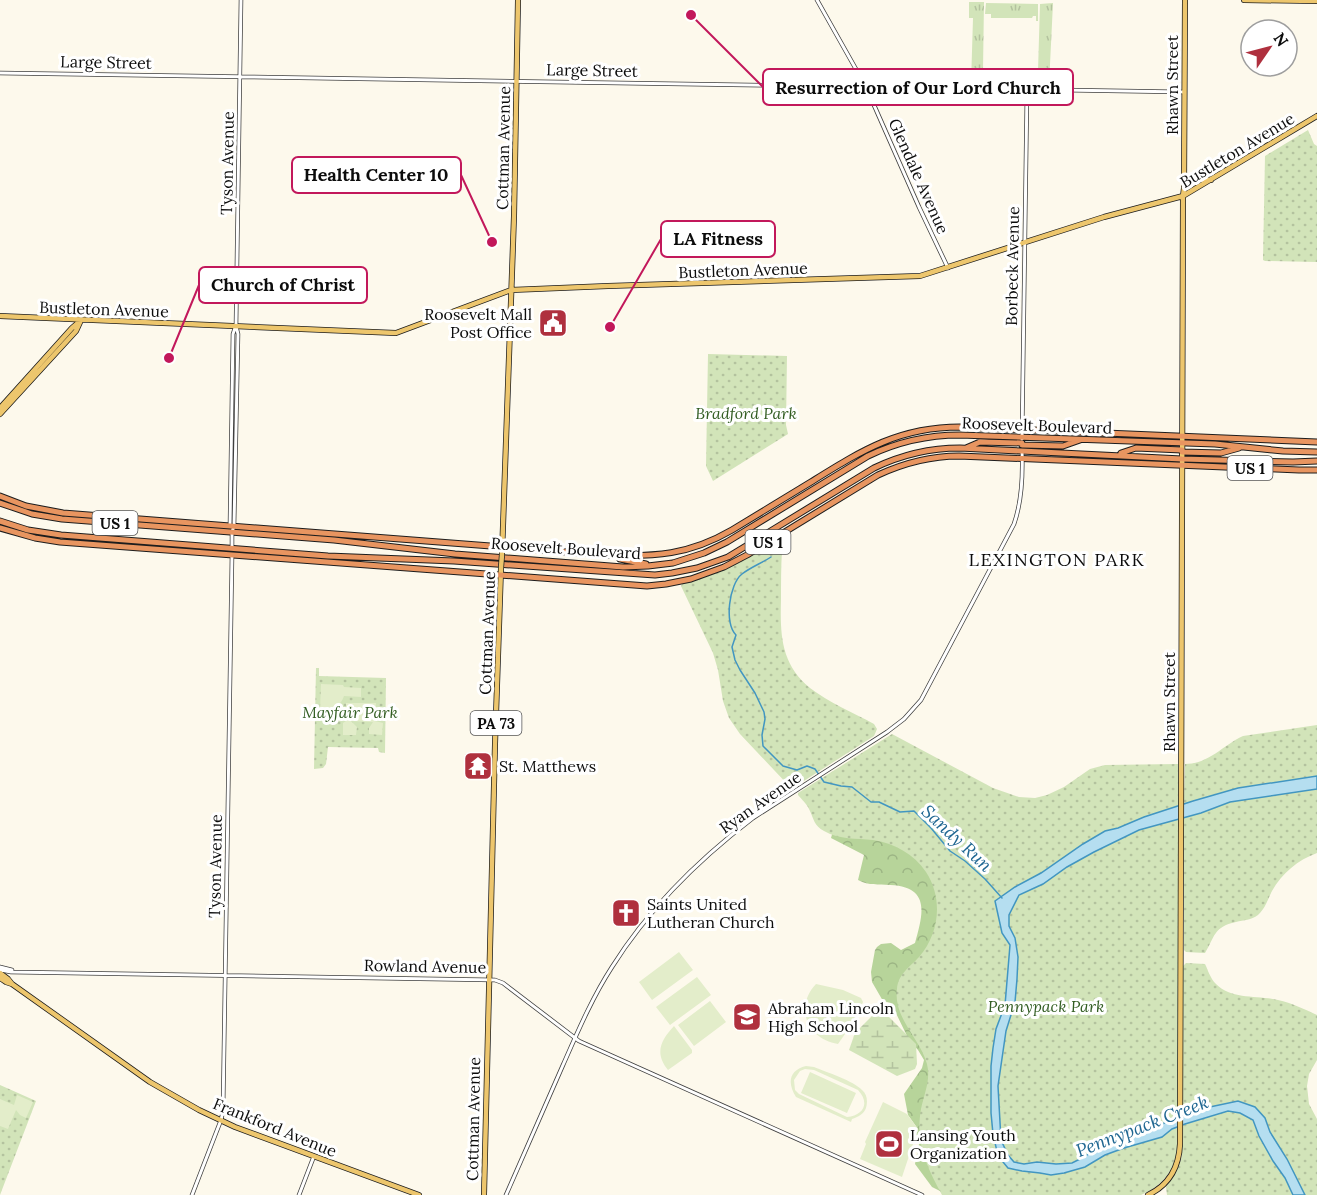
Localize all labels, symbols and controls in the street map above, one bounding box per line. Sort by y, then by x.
north arrow [1239,18,1299,78]
text: N [1270,29,1293,50]
street label: Rhawn Street [1162,34,1182,135]
street label: Large Street [60,51,153,73]
street label: Large Street [546,59,639,81]
callout: Resurrection of Our Lord Church [763,69,1073,105]
text: Resurrection of Our Lord Church [775,76,1061,99]
street label: Cottman Avenue [492,86,514,210]
street label: Bustleton Avenue [1176,108,1298,192]
street label: Tyson Avenue [216,111,238,215]
street label: Glendale Avenue [885,115,954,237]
callout: Health Center 10 [292,157,461,193]
text: Health Center 10 [304,163,448,186]
street label: Borbeck Avenue [1001,206,1023,326]
callout: LA Fitness [661,221,775,257]
text: LA Fitness [673,227,763,250]
street label: Bustleton Avenue [678,258,808,282]
callout: Church of Christ [199,267,367,303]
text: Church of Christ [211,273,356,296]
street label: Bustleton Avenue [39,297,169,321]
place label: Roosevelt Mall Post Office [424,304,532,342]
public building icon: Roosevelt Mall Post Office [537,307,569,339]
park label: Bradford Park [695,403,797,423]
street label: Roosevelt Boulevard [961,412,1113,438]
road number: US 1 [1228,456,1272,480]
road number: US 1 [92,511,138,535]
road number: US 1 [746,530,790,554]
street label: Roosevelt Boulevard [490,533,642,563]
district label: LEXINGTON PARK [969,548,1145,571]
street label: Cottman Avenue [475,570,499,695]
street label: Rhawn Street [1159,651,1179,752]
park label: Mayfair Park [302,702,398,722]
road number: PA 73 [470,711,522,735]
temple icon: St. Matthews [462,750,494,782]
place label: St. Matthews [499,756,596,776]
street label: Ryan Avenue [715,766,805,837]
water label: Sandy Run [917,800,997,876]
street label: Tyson Avenue [204,814,226,918]
place label: Saints United Lutheran Church [647,894,775,932]
church icon: Saints United Lutheran Church [610,897,642,929]
street label: Rowland Avenue [364,955,487,977]
park label: Pennypack Park [988,996,1104,1016]
place label: Abraham Lincoln High School [767,998,894,1036]
school or university icon: Abraham Lincoln High School [731,1001,763,1033]
street label: Cottman Avenue [462,1057,484,1181]
water label: Pennypack Creek [1072,1090,1212,1162]
street label: Frankford Avenue [210,1093,340,1161]
place label: Lansing Youth Organization [910,1125,1016,1163]
sports icon: Lansing Youth Organization [873,1128,905,1160]

